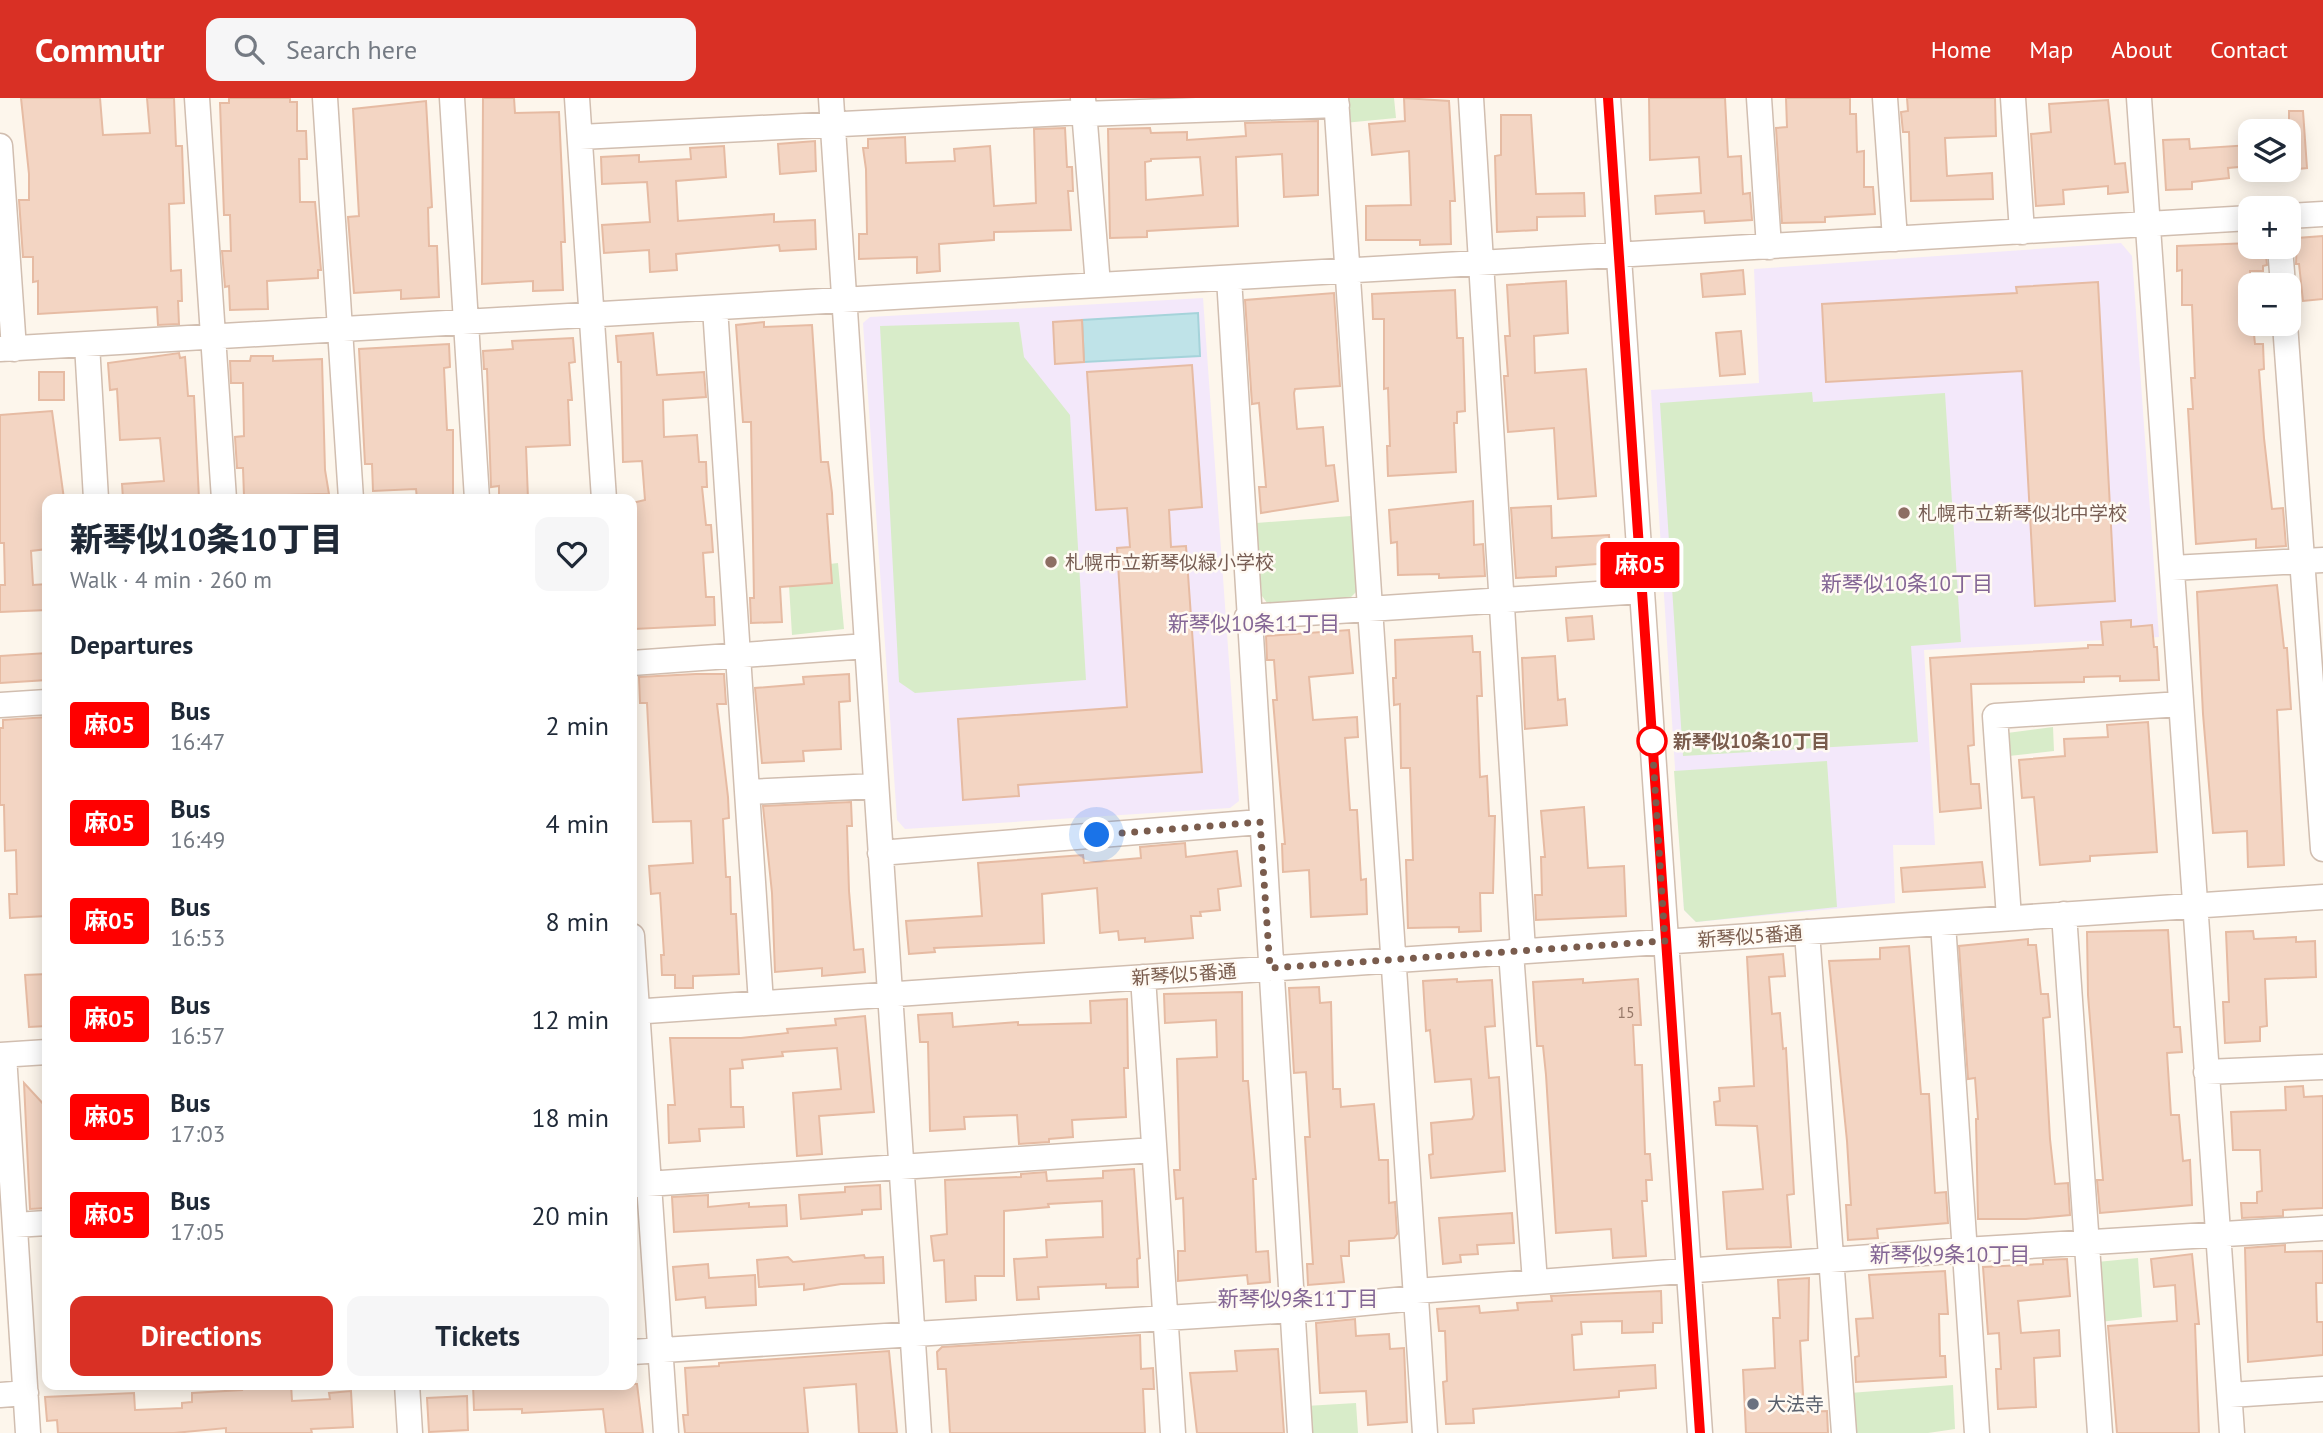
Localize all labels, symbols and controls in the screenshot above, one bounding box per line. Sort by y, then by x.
search box [206,18,696,81]
text: Commutr [35,28,164,71]
icon: search [230,30,268,68]
text: Search here [286,33,417,66]
text: Home [1931,34,1991,65]
text: Map [2029,34,2073,65]
text: About [2111,34,2172,65]
text: Contact [2210,34,2288,65]
map controls [2238,119,2301,336]
button: layers [2238,119,2301,182]
button: + [2238,196,2301,259]
button: − [2238,273,2301,336]
place label: 札幌市立新琴似北中学校 [1918,501,2127,525]
marker: 札幌市立新琴似北中学校 [1896,505,1912,521]
text: 新琴似10条10丁目 [70,517,343,560]
button: heart [535,517,609,591]
line badge: 麻05 [1600,542,1680,588]
text: 麻05 [1614,549,1666,580]
place label: 札幌市立新琴似緑小学校 [1065,550,1274,574]
marker: 札幌市立新琴似緑小学校 [1043,554,1059,570]
text: Walk · 4 min · 260 m [70,565,272,594]
district label: 新琴似10条10丁目 [1821,570,1993,597]
district label: 新琴似10条11丁目 [1168,610,1340,637]
text: Departures [70,628,193,661]
text: Bus [170,694,211,727]
text: 麻05 [84,709,135,740]
text: 2 min [546,709,609,742]
marker: 新琴似10条10丁目 [1637,726,1667,756]
text: 16:47 [170,727,225,756]
place label: 新琴似10条10丁目 [1673,729,1830,753]
text: Bus [170,792,211,825]
text: 麻05 [84,807,135,838]
text: 4 min [546,807,609,840]
your location [1079,817,1114,852]
text: 16:49 [170,825,225,854]
text: Bus [170,890,211,923]
text: 麻05 [84,905,135,936]
text: 8 min [546,905,609,938]
street label: 新琴似5番通 [1697,920,1803,952]
text: 16:53 [170,923,225,952]
street label: 新琴似5番通 [1131,958,1237,990]
text: Bus [170,988,211,1021]
house number: 15 [1617,1002,1635,1022]
text: 麻05 [84,1003,135,1034]
text: 12 min [531,1003,609,1036]
text: 16:57 [170,1021,225,1050]
text: Bus [170,1086,211,1119]
text: 麻05 [84,1101,135,1132]
text: 18 min [531,1101,609,1134]
text: 17:03 [170,1119,225,1148]
text: Bus [170,1184,211,1217]
text: 麻05 [84,1199,135,1230]
text: 20 min [531,1199,609,1232]
text: 17:05 [170,1217,225,1246]
district label: 新琴似9条10丁目 [1870,1241,2030,1268]
district label: 新琴似9条11丁目 [1218,1285,1378,1312]
button: Directions [70,1296,333,1376]
button: Tickets [347,1296,609,1376]
place label: 大法寺 [1767,1392,1824,1416]
marker: 大法寺 [1745,1396,1761,1412]

